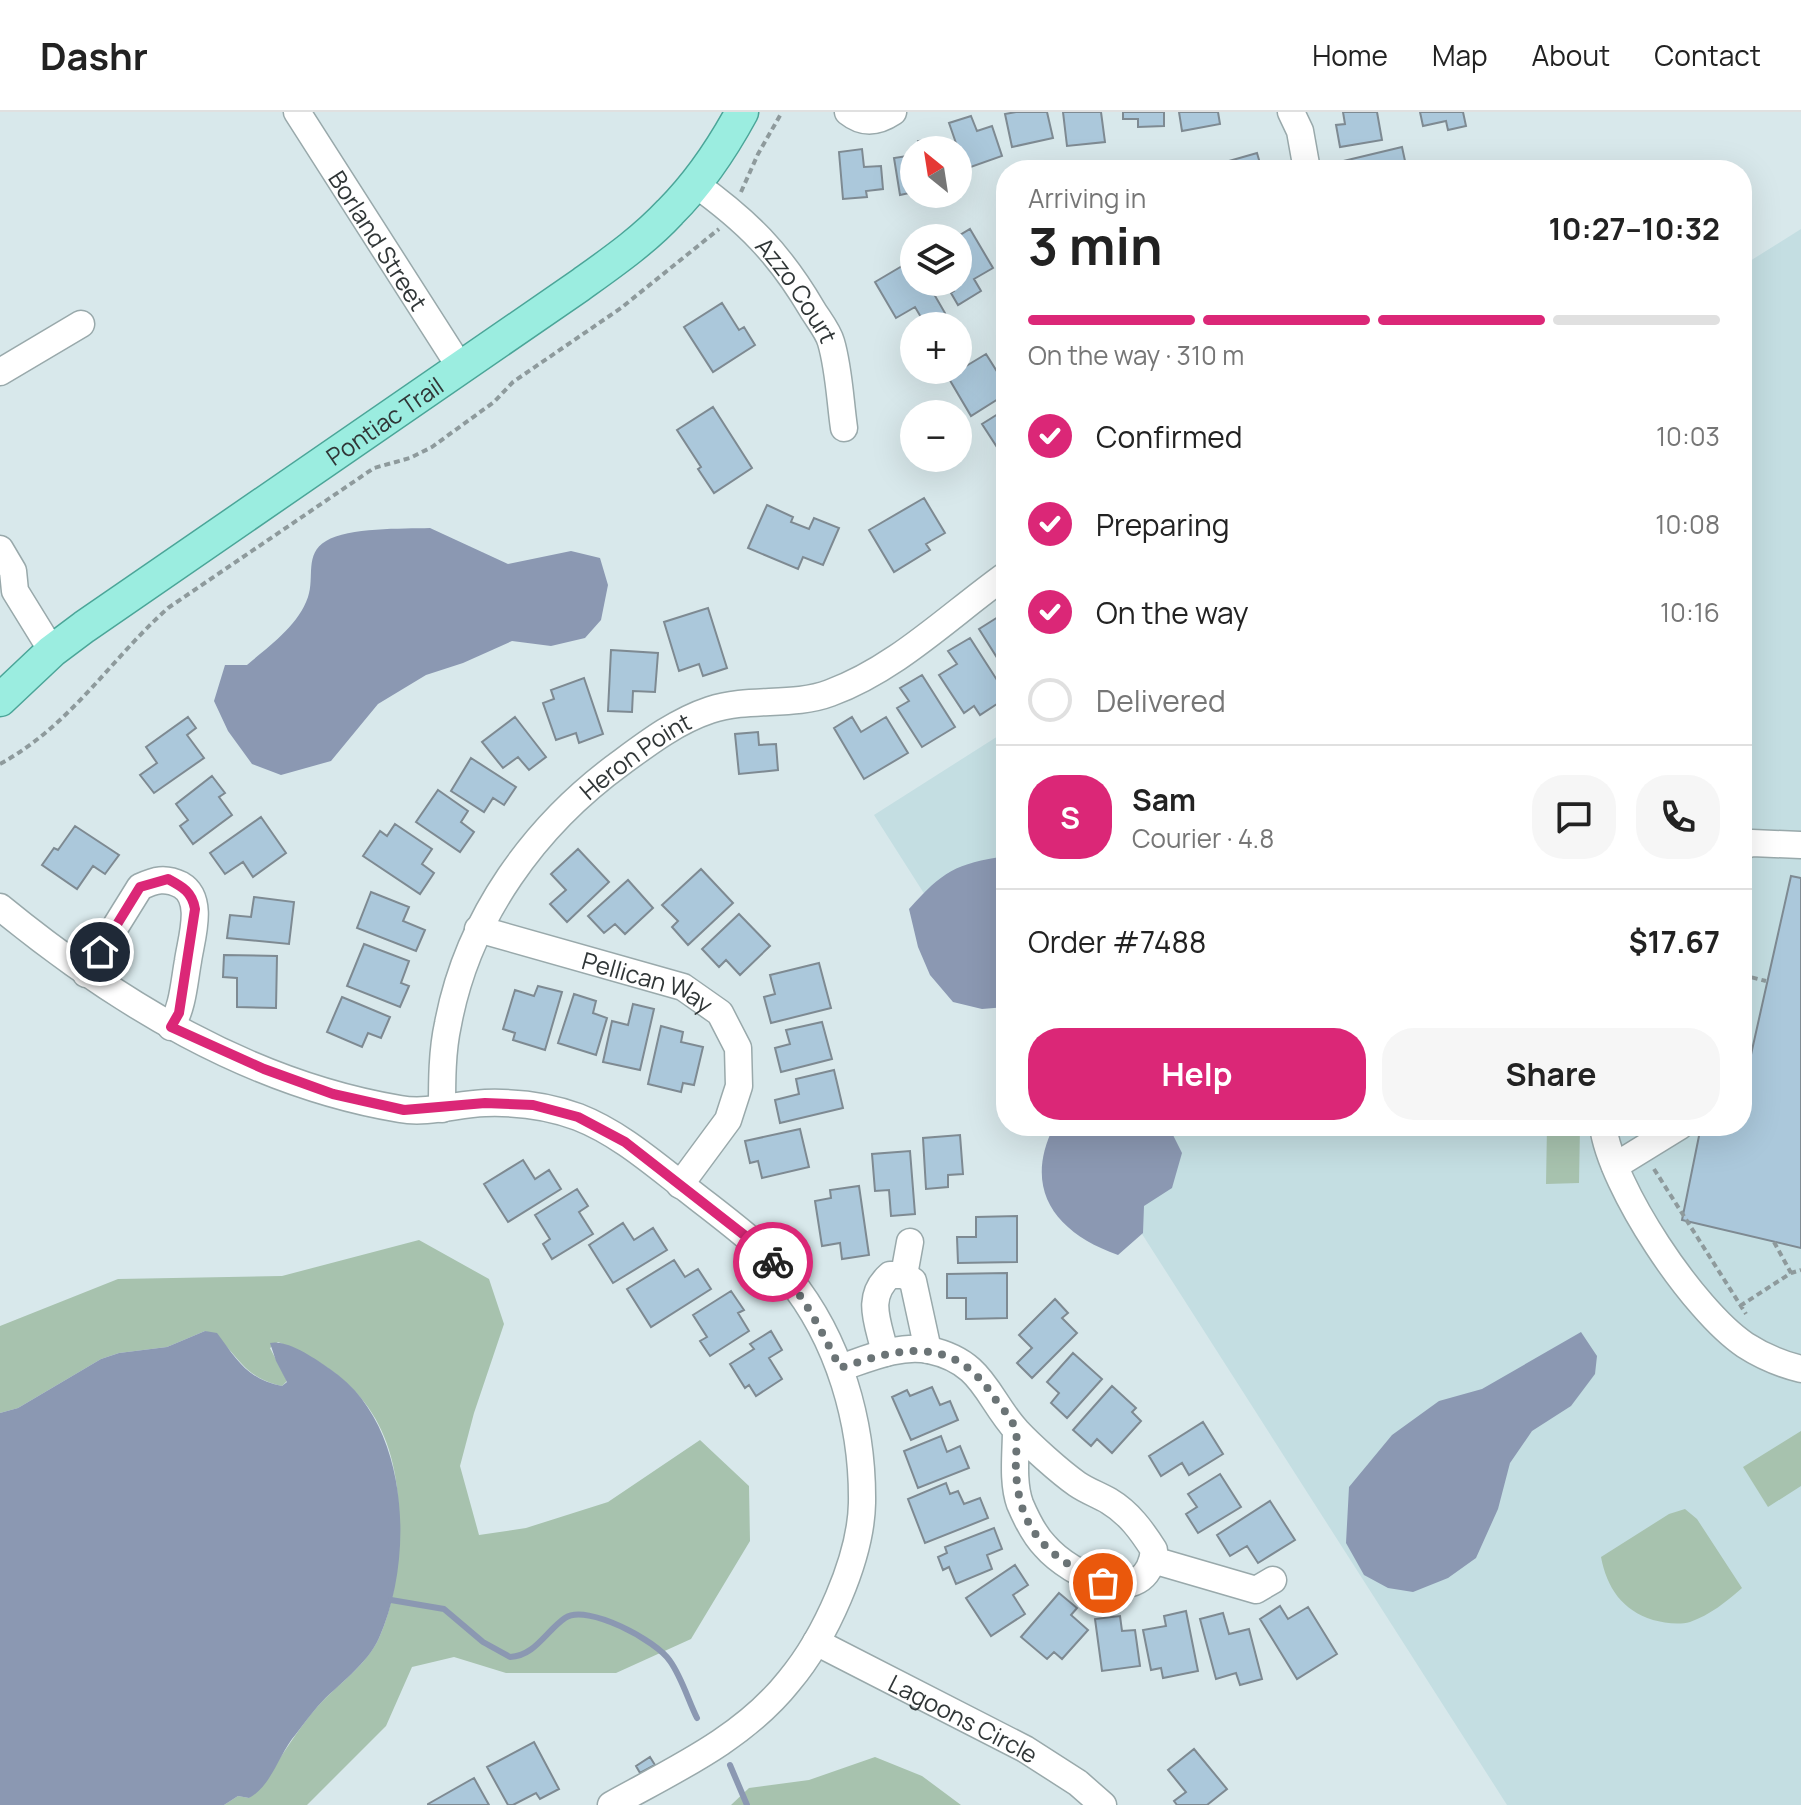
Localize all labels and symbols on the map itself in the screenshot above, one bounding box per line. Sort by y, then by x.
north arrow [900,136,972,208]
street label: Borland Street [322,164,436,316]
street label: Azzo Court [749,229,846,348]
street label: Pontiac Trail [319,368,449,472]
street label: Heron Point [572,704,696,806]
pin [66,918,134,986]
street label: Pellican Way [579,943,720,1020]
courier [733,1222,813,1302]
pin [1069,1549,1137,1617]
street label: Lagoons Circle [883,1666,1045,1770]

